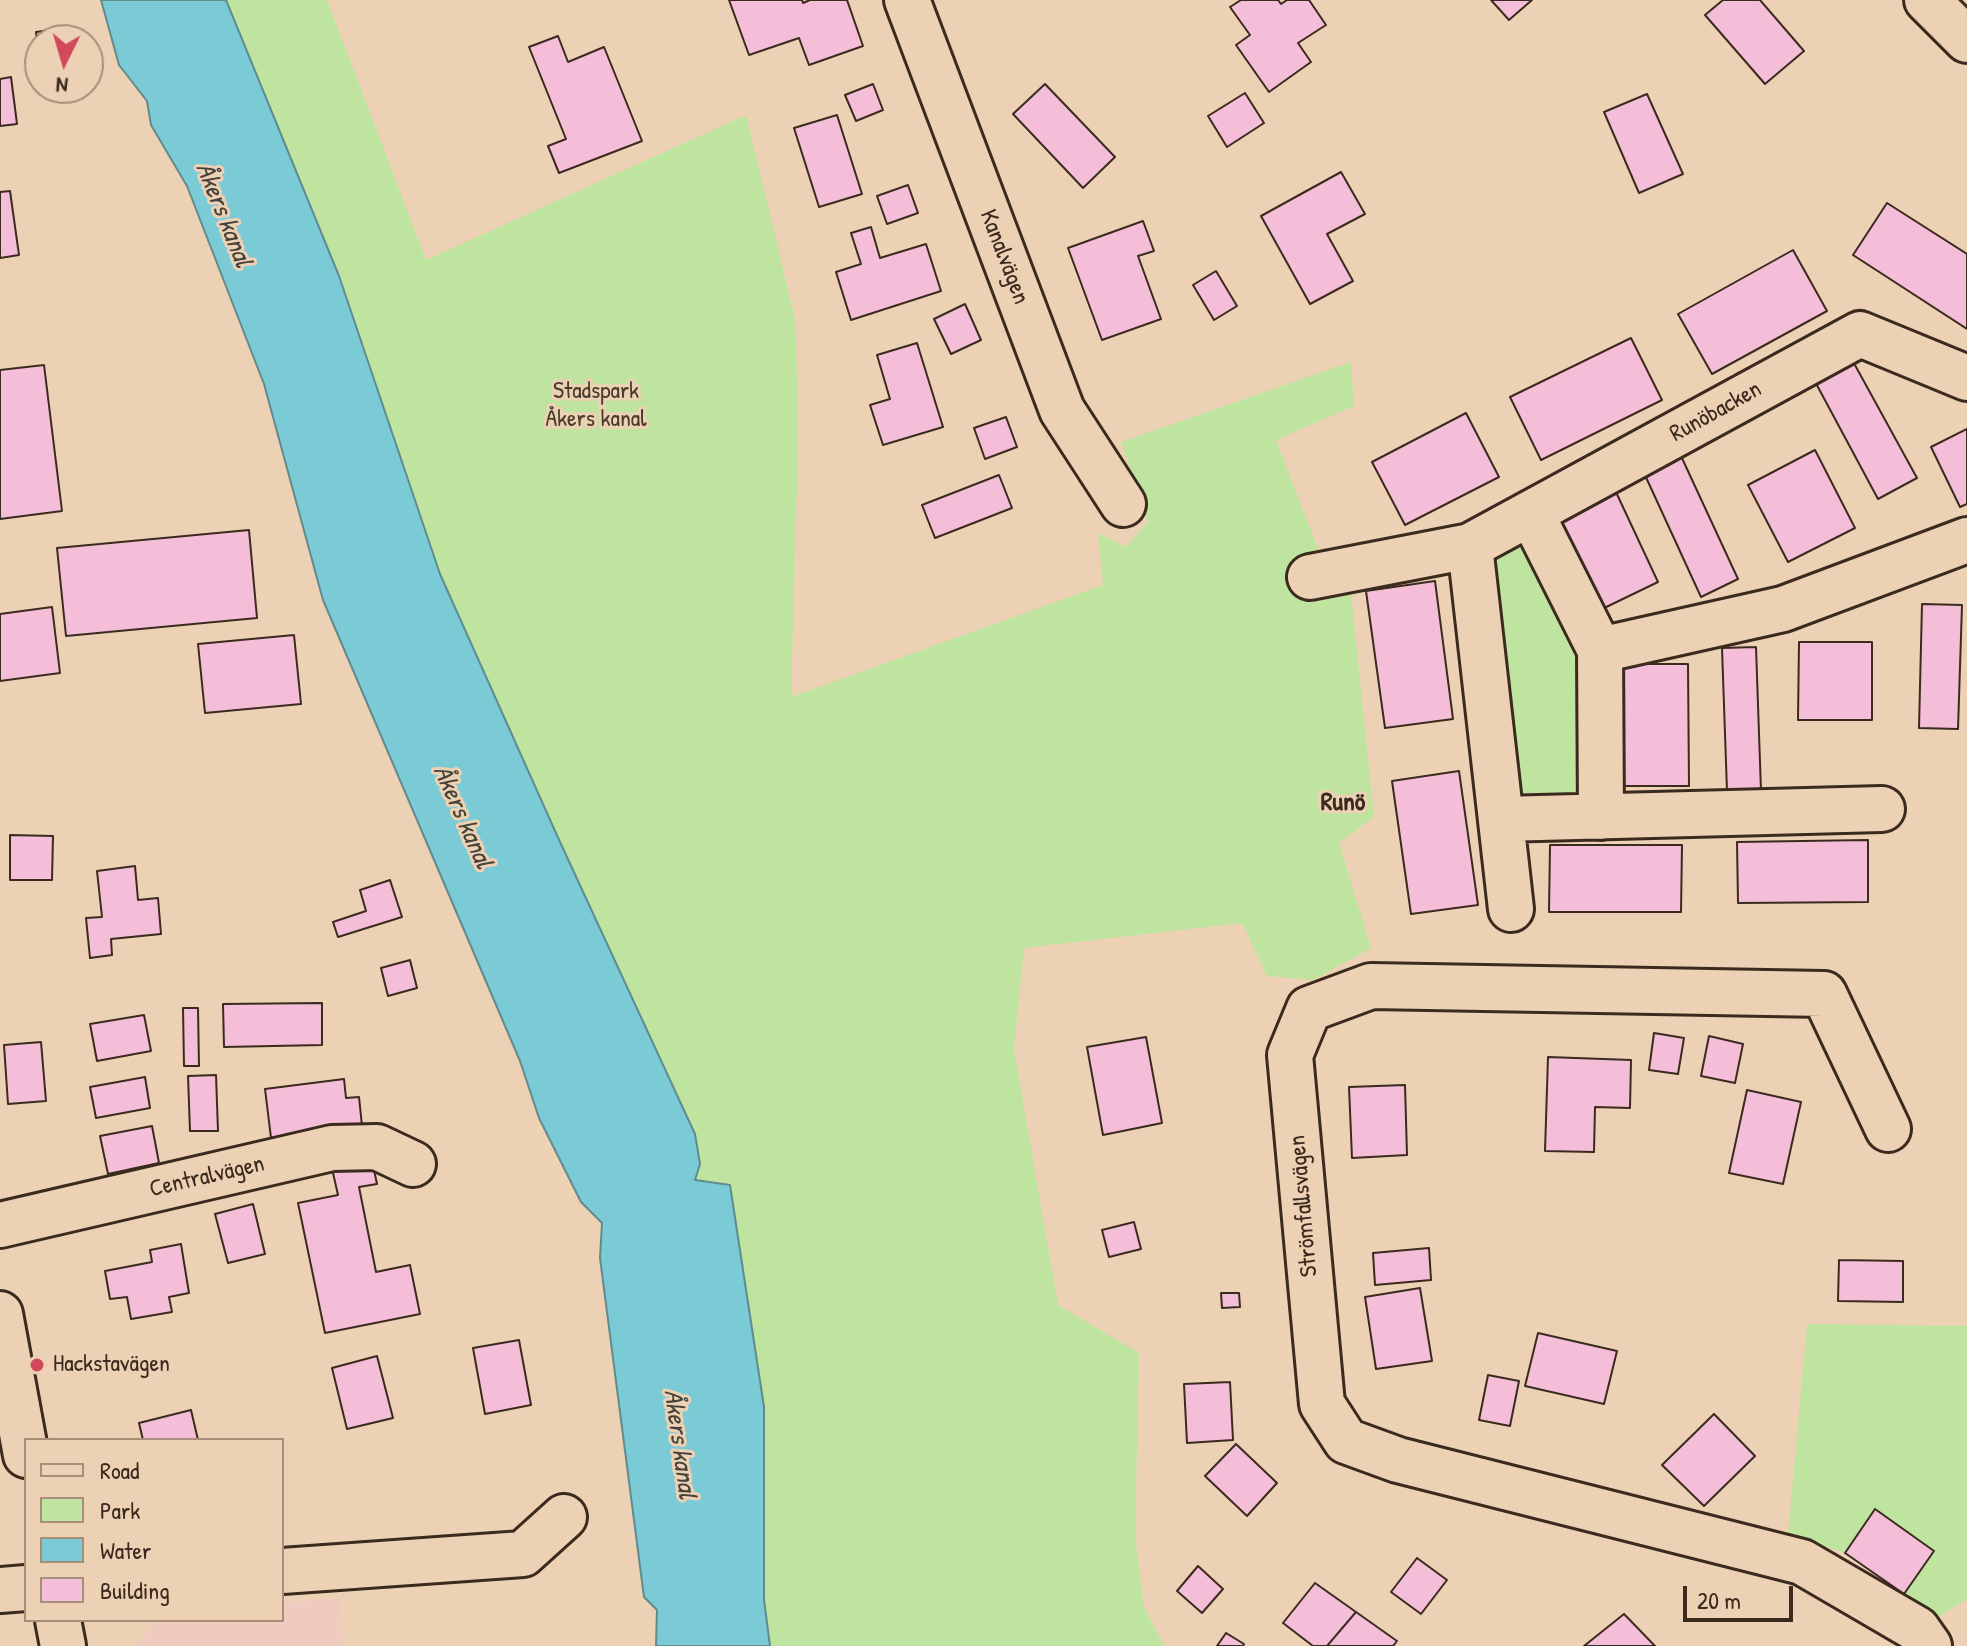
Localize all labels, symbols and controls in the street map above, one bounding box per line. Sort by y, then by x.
north arrow [24,24,104,104]
text: N [55,70,69,101]
water label: Åkers kanal [188,158,258,272]
street label: Kanalvägen [973,206,1035,308]
street label: Runöbacken [1665,375,1767,449]
park label: Stadspark Åkers kanal [545,378,647,434]
water label: Åkers kanal [425,761,499,873]
district label: Runö [1321,787,1365,819]
street label: Strömfallsvägen [1283,1134,1325,1278]
street label: Centralvägen [147,1150,267,1204]
place label: Hackstavägen [53,1351,170,1379]
marker: Hackstavägen [28,1356,46,1374]
water label: Åkers kanal [656,1388,702,1500]
legend [24,1438,284,1622]
text: Road [100,1454,139,1486]
text: Park [100,1494,140,1526]
text: Water [100,1534,151,1566]
scale bar [1687,1570,1797,1620]
text: Building [100,1574,170,1606]
text: 20 m [1697,1584,1741,1616]

